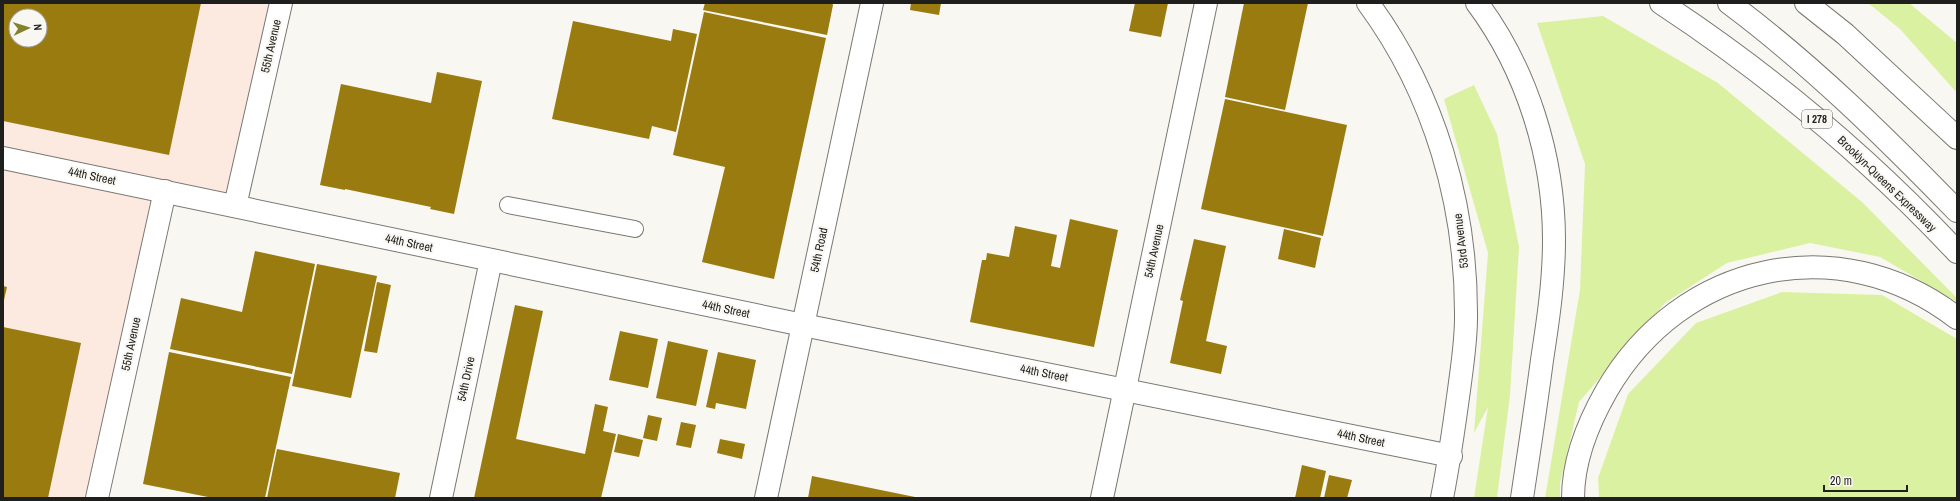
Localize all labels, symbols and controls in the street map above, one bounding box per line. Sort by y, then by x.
north arrow [8,8,48,48]
street label: 55th Avenue [257,18,285,74]
text: N [31,24,45,31]
road number: I 278 [1802,110,1832,128]
street label: Brooklyn-Queens Expressway [1834,132,1940,236]
street label: 44th Street [67,163,117,189]
street label: 53rd Avenue [1450,213,1472,269]
street label: 54th Avenue [1141,223,1167,279]
street label: 54th Road [806,226,832,274]
street label: 44th Street [384,230,434,256]
street label: 44th Street [701,296,751,322]
street label: 55th Avenue [118,316,144,372]
street label: 54th Drive [453,355,479,403]
street label: 44th Street [1019,361,1069,385]
street label: 44th Street [1336,425,1386,451]
scale bar [1824,467,1907,493]
text: 20 m [1830,473,1852,489]

